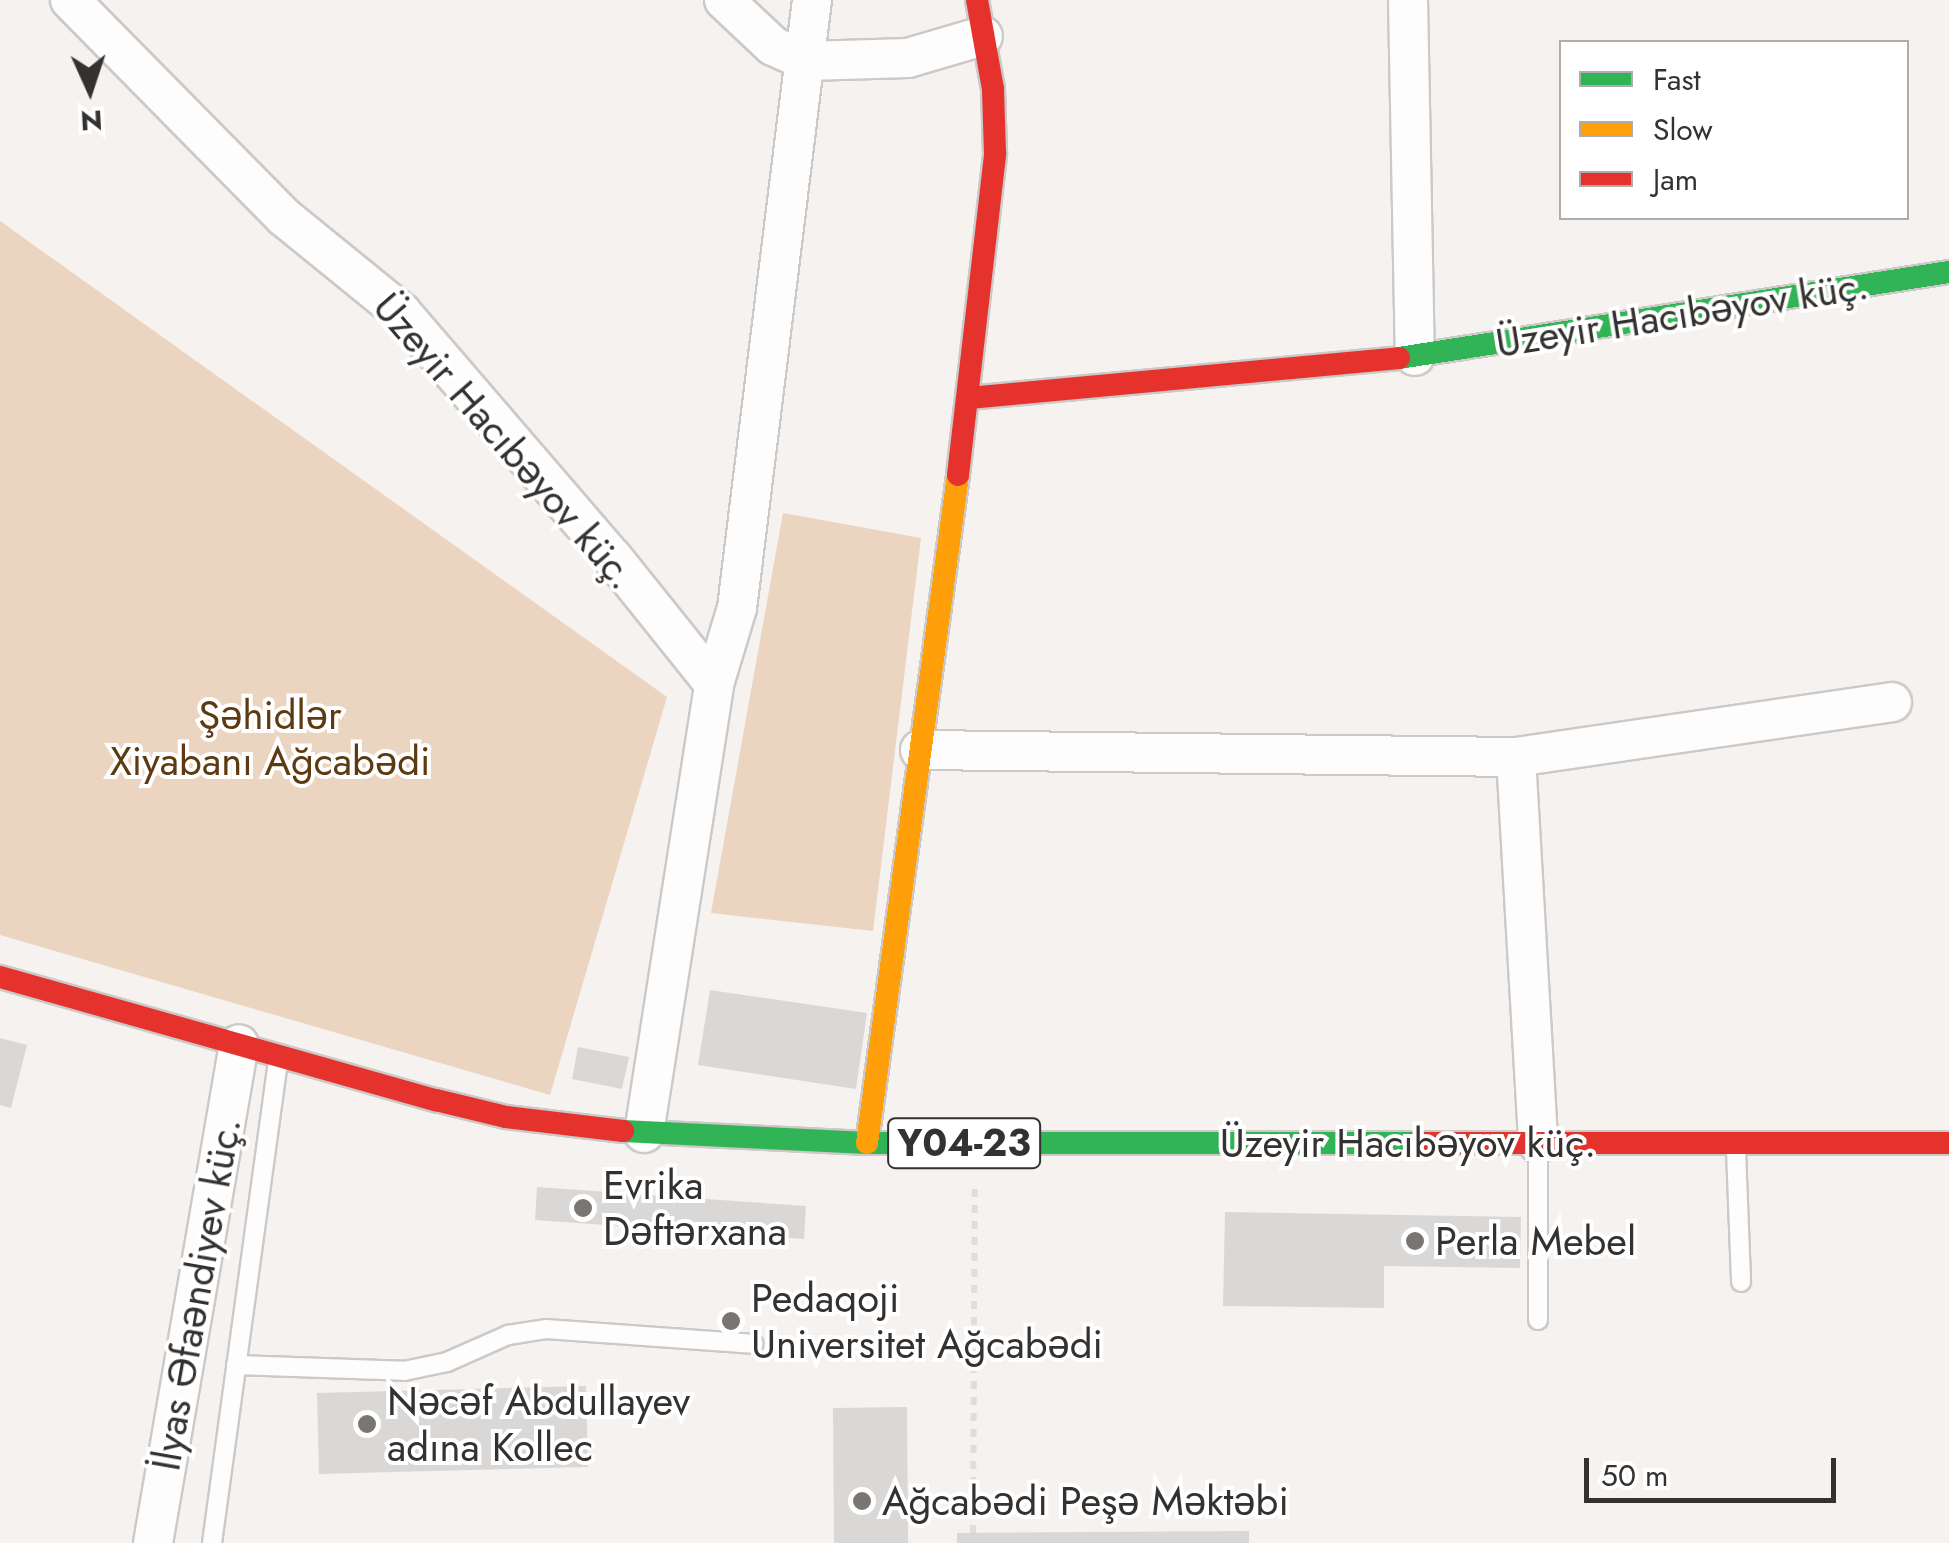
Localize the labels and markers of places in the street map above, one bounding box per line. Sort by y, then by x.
place label: Evrika Dəftərxana [603,1161,787,1255]
marker: Evrika Dəftərxana [572,1197,594,1219]
place label: Perla Mebel [1435,1217,1636,1265]
marker: Perla Mebel [1404,1230,1426,1252]
place label: Pedaqoji Universitet Ağcabədi [751,1274,1103,1368]
marker: Pedaqoji Universitet Ağcabədi [720,1310,742,1332]
place label: Nəcəf Abdullayev adına Kollec [387,1377,690,1471]
marker: Nəcəf Abdullayev adına Kollec [356,1413,378,1435]
place label: Ağcabədi Peşə Məktəbi [882,1477,1289,1525]
marker: Ağcabədi Peşə Məktəbi [851,1490,873,1512]

